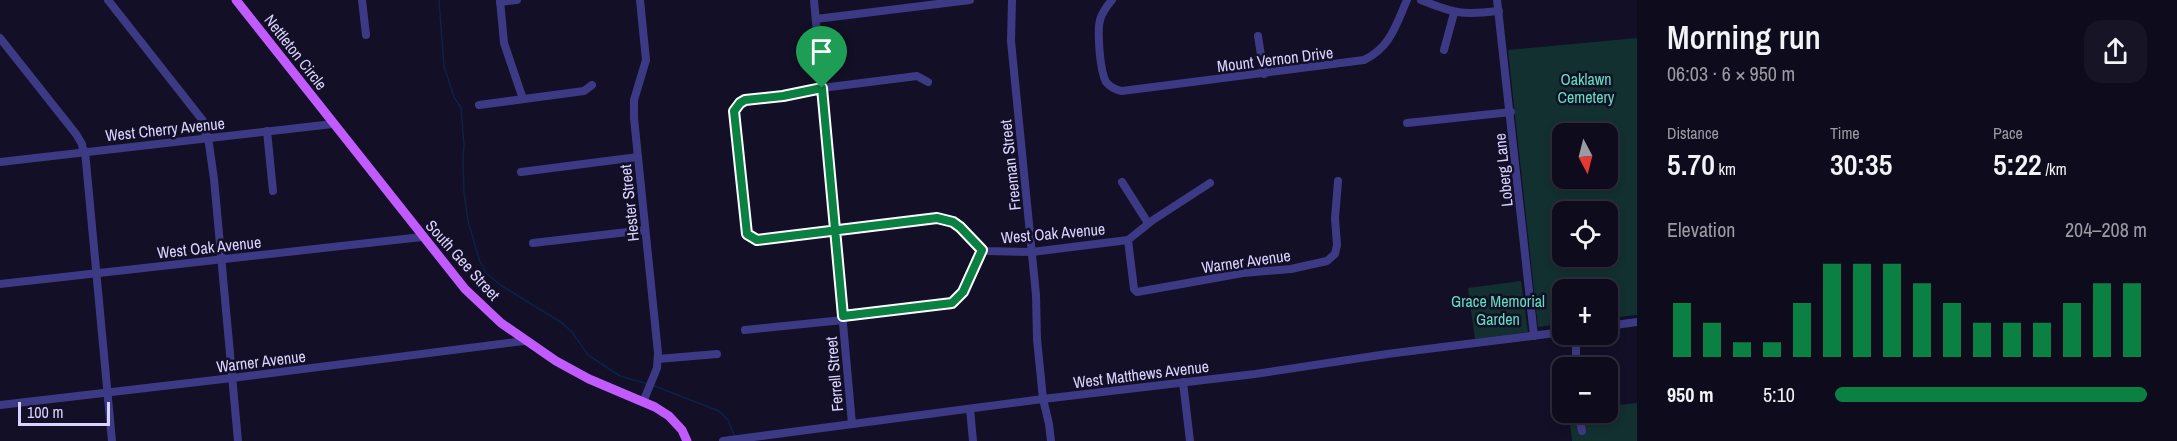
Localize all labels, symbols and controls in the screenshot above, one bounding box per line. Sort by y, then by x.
street label: Nettleton Circle [259,10,333,94]
text: Morning run [1667,15,1821,59]
button: share [2084,20,2147,83]
pin [796,26,847,88]
icon: arrive [805,35,838,68]
street label: Mount Vernon Drive [1216,41,1334,77]
text: 06:03 · 6 × 950 m [1667,60,1795,87]
park label: Oaklawn Cemetery [1558,68,1615,108]
street label: West Cherry Avenue [104,112,226,146]
street label: Freeman Street [994,118,1026,211]
text: Distance [1667,122,1719,144]
text: Time [1830,122,1860,144]
text: Pace [1993,122,2023,144]
north arrow [1552,123,1618,189]
map controls [1552,123,1618,423]
street label: Loberg Lane [1488,132,1518,208]
text: 5.70 [1667,144,1715,184]
text: 30:35 [1830,144,1892,184]
text: 5:22 [1993,144,2042,184]
text: km [1715,158,1736,180]
text: /km [2042,158,2067,180]
street label: Hester Street [614,163,644,243]
button: locate [1552,201,1618,267]
street label: South Gee Street [421,215,505,305]
text: Elevation [1667,216,1735,243]
text: 204–208 m [2065,216,2147,243]
street label: West Oak Avenue [1000,217,1106,249]
street label: West Oak Avenue [156,231,262,263]
street label: Warner Avenue [1200,244,1292,278]
button: + [1552,279,1618,345]
park label: Grace Memorial Garden [1451,290,1545,330]
street label: Ferrell Street [820,335,848,412]
street label: Warner Avenue [215,345,307,377]
street label: West Matthews Avenue [1072,355,1210,393]
button: − [1552,357,1618,423]
text: 950 m [1667,381,1714,408]
text: 5:10 [1763,381,1795,408]
scale bar [18,399,110,426]
text: 100 m [27,401,63,423]

